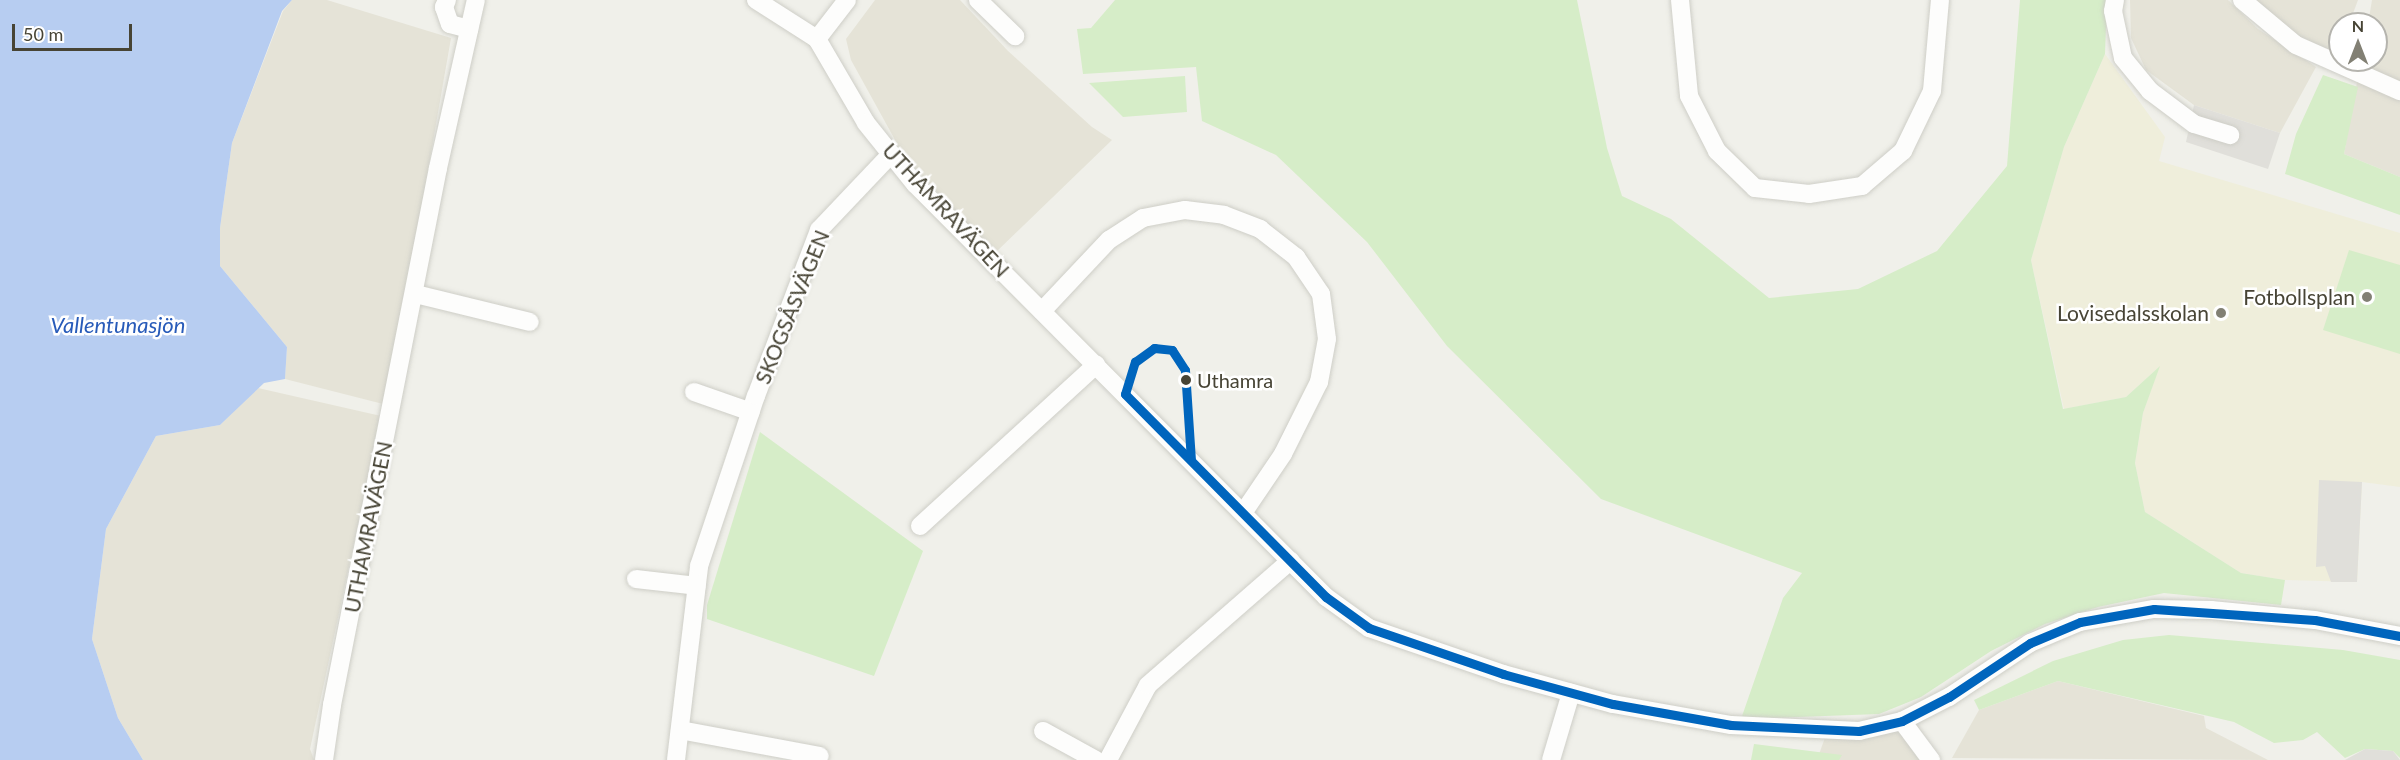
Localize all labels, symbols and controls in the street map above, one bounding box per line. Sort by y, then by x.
scale bar [15,12,135,50]
north arrow [2328,12,2388,72]
text: N [2352,16,2364,35]
text: 50 m [23,23,63,45]
street label: UTHAMRAVÄGEN [877,138,1015,282]
street label: SKOGSÅSVÄGEN [750,227,834,387]
place label: Fotbollsplan [2243,284,2355,310]
marker: Fotbollsplan [2360,290,2374,304]
place label: Lovisedalsskolan [2057,300,2209,326]
marker: Lovisedalsskolan [2214,306,2228,320]
water label: Vallentunasjön [51,312,185,338]
place label: Uthamra [1197,368,1273,392]
marker: Uthamra [1180,374,1192,386]
street label: UTHAMRAVÄGEN [339,439,397,615]

